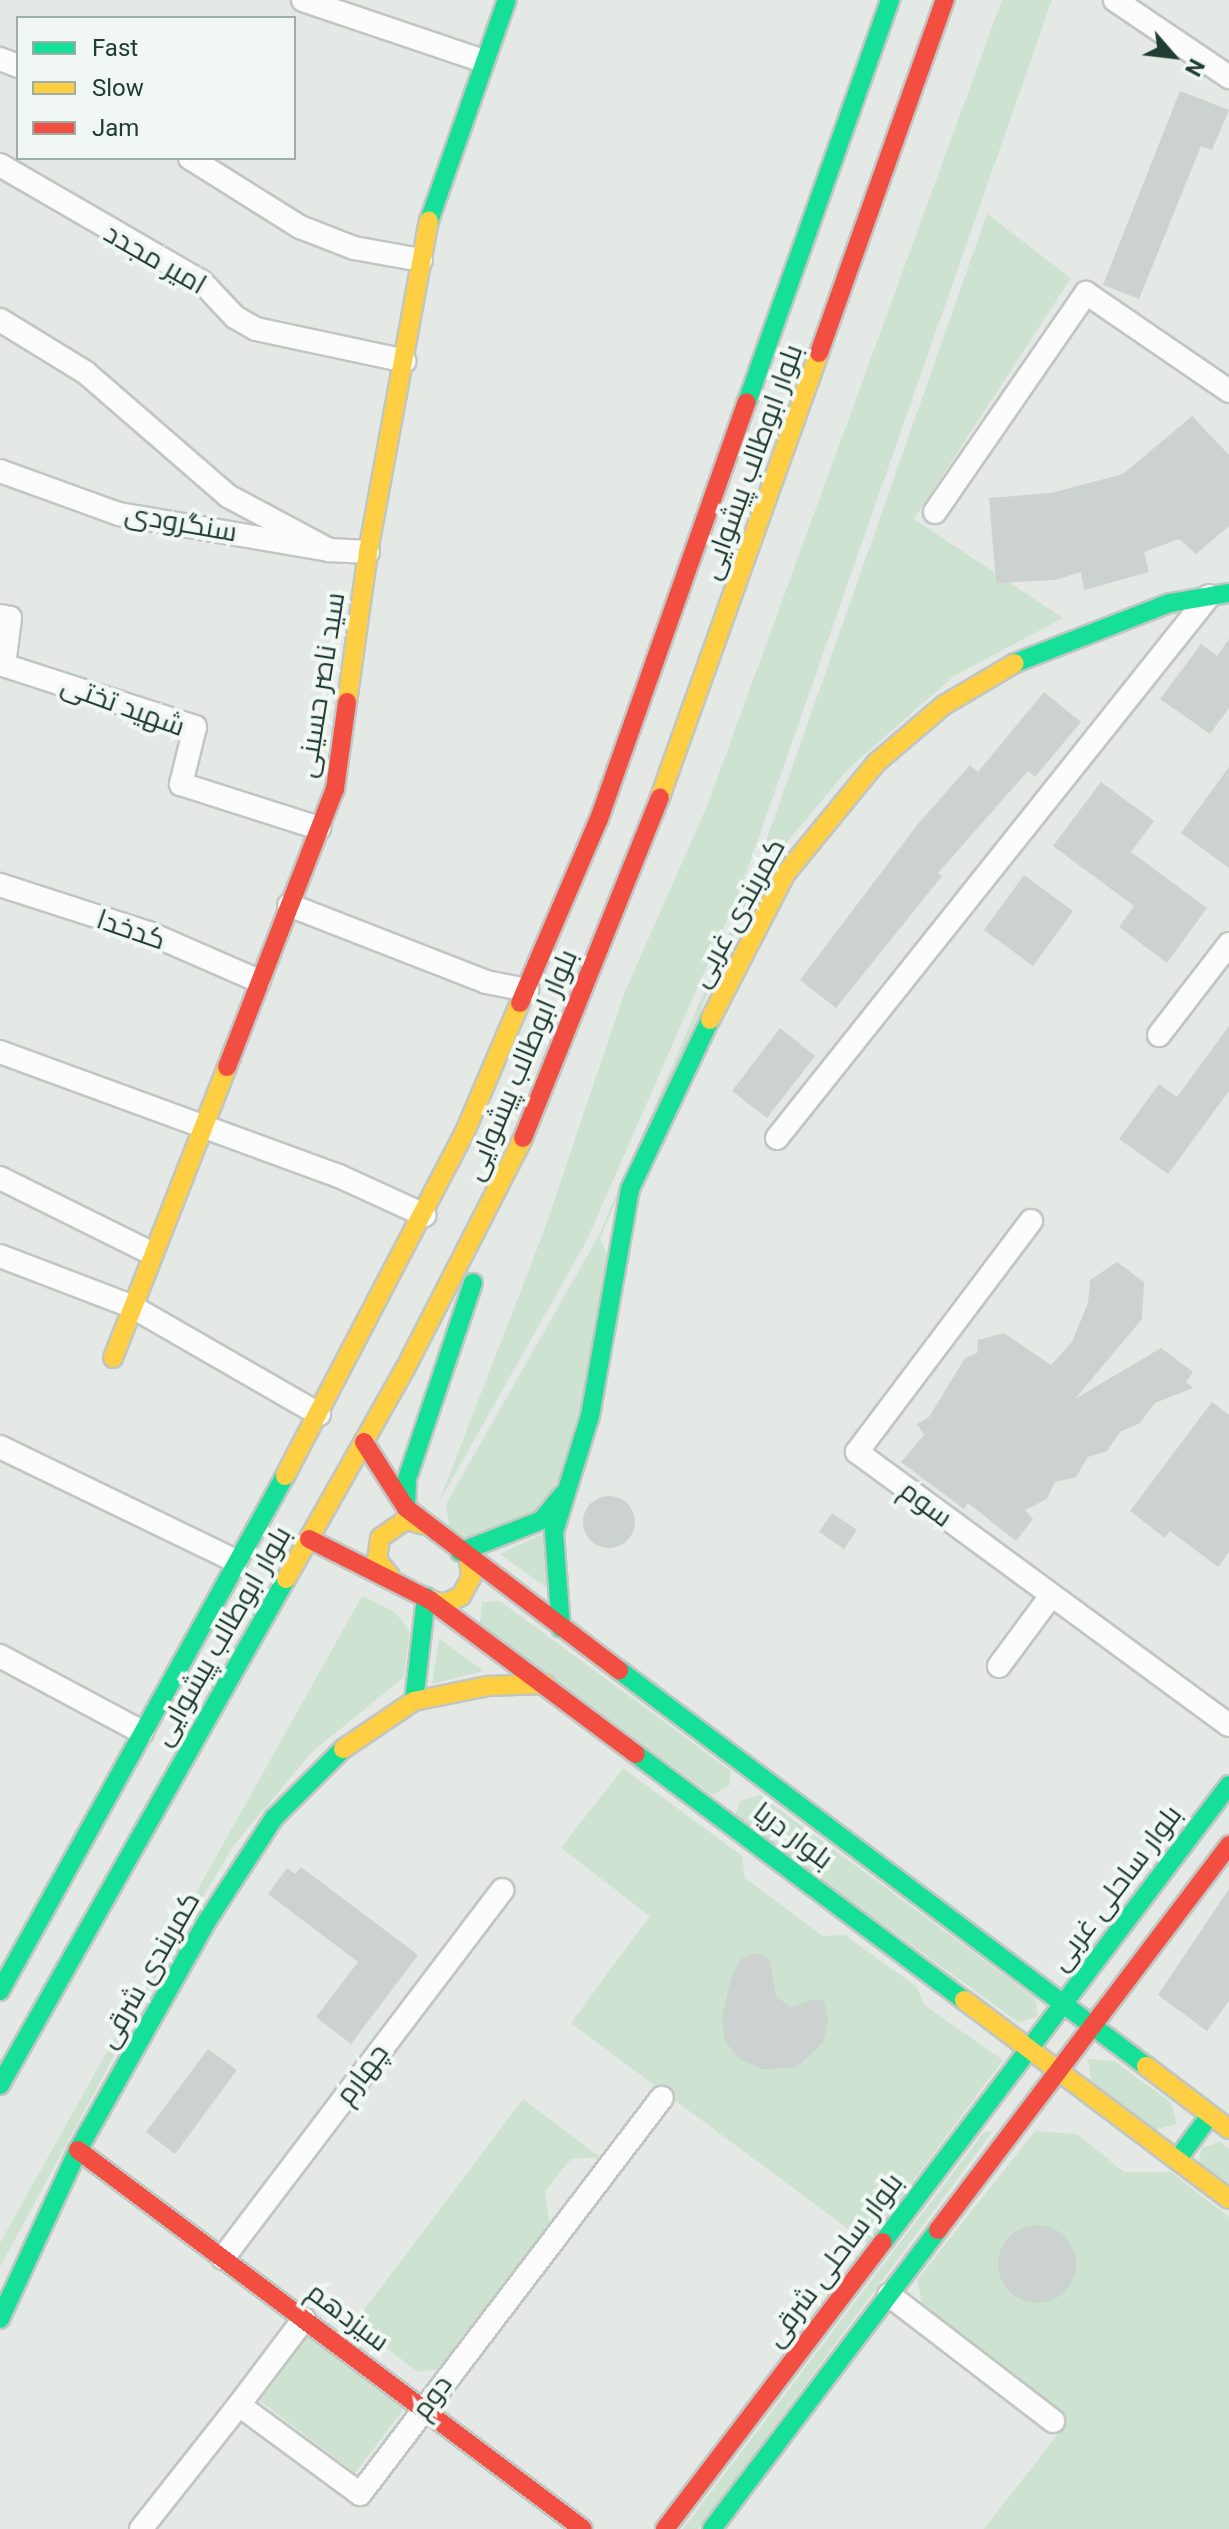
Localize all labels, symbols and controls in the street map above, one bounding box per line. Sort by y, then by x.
legend [16,16,296,160]
north arrow [1133,16,1213,96]
text: Fast [92,34,138,62]
text: N [1180,55,1209,80]
text: Slow [92,74,144,102]
text: Jam [92,114,139,142]
street label: امیر مجدد [98,216,212,302]
street label: بلوار ابوطالب پیشوایی [694,340,810,584]
street label: سنگرودی [122,497,240,549]
street label: سید ناصر حسینی [290,590,352,780]
street label: شهید تختی [57,668,189,744]
street label: کمربندی غربی [683,833,793,993]
street label: کدخدا [92,903,170,957]
street label: بلوار ابوطالب پیشوایی [457,944,585,1186]
street label: سوم [893,1473,959,1535]
street label: بلوار ابوطالب پیشوایی [146,1520,298,1752]
street label: بلوار دریا [747,1795,839,1877]
street label: بلوار ساحلی غربی [1043,1799,1189,1977]
street label: کمربندی شرقی [91,1886,207,2054]
street label: چهارم [328,2037,396,2111]
street label: بلوار ساحلی شرقی [758,2167,910,2353]
street label: سیزدهم [300,2275,396,2359]
street label: دوم [405,2368,459,2426]

